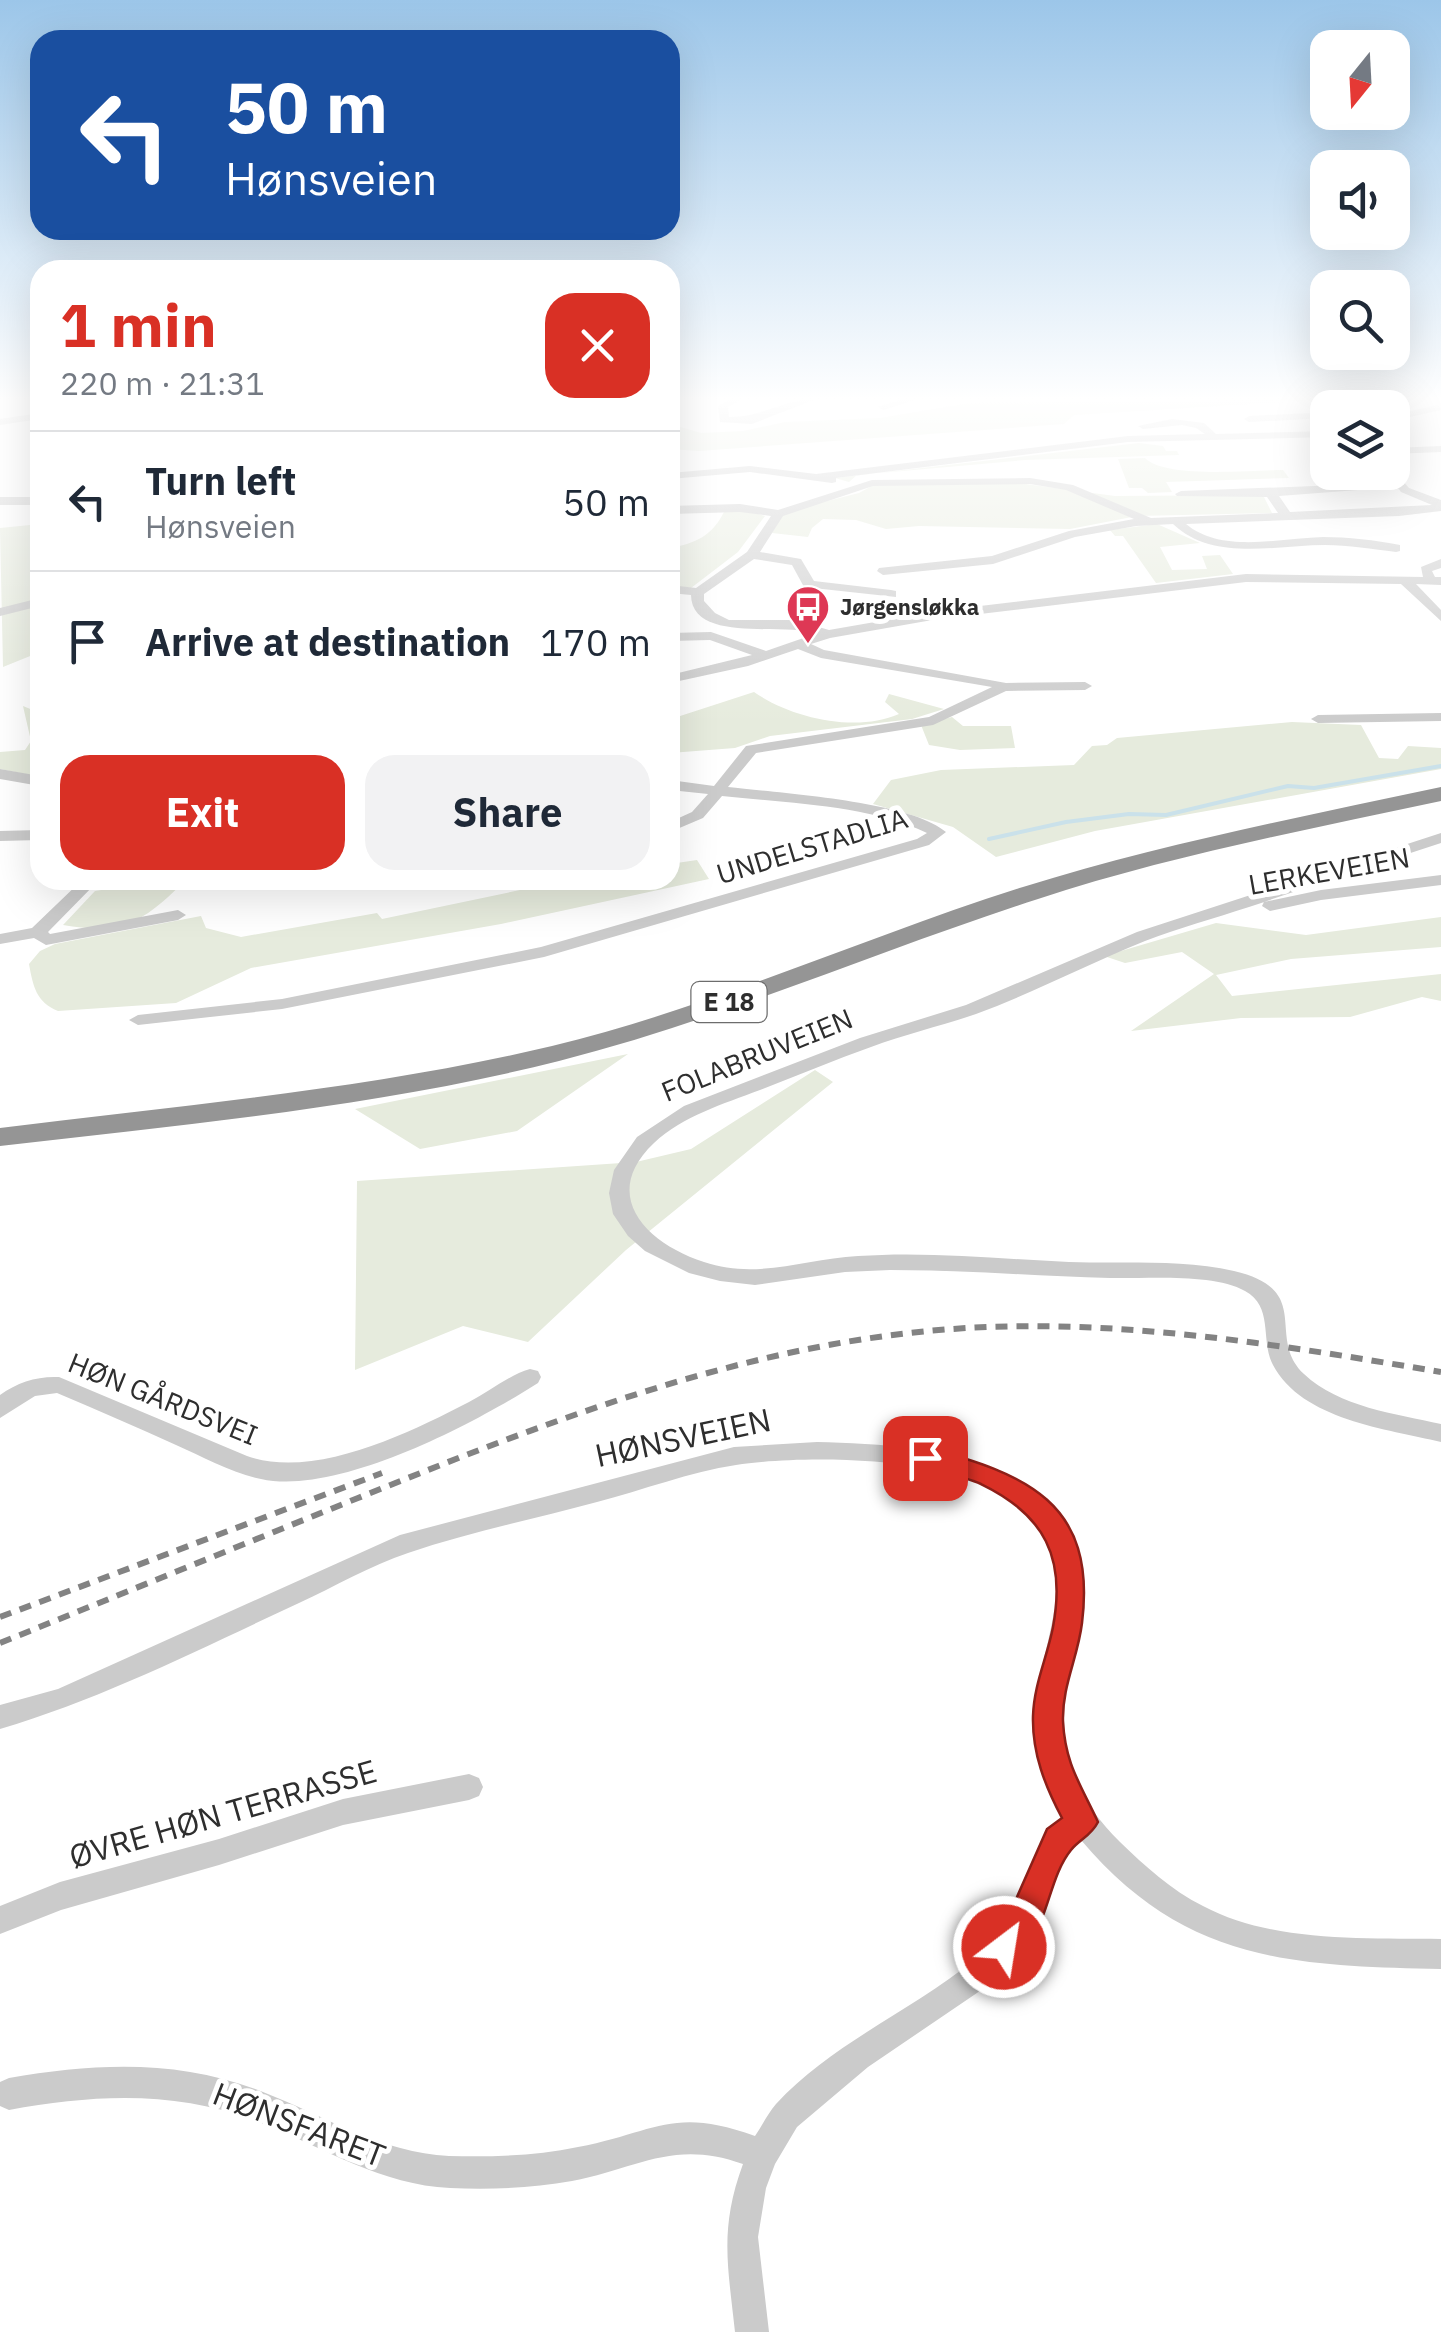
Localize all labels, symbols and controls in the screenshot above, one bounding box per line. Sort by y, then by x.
north arrow [1310,30,1410,130]
map controls [1310,30,1410,490]
text: 50 m [225,61,388,152]
icon: left [60,70,190,200]
text: Hønsveien [225,149,437,207]
button: sound [1310,150,1410,250]
button: search [1310,270,1410,370]
text: 1 min [60,285,217,364]
button: close [545,293,650,398]
text: 220 m · 21:31 [60,362,265,404]
button: layers [1310,390,1410,490]
text: Turn left [145,456,296,505]
icon: left [60,474,115,529]
text: 50 m [562,477,650,526]
text: Hønsveien [145,505,296,547]
bus stop icon: Jørgensløkka [785,584,831,645]
place label: Jørgensløkka [840,592,979,621]
icon: arrive [60,614,115,669]
text: Arrive at destination [145,617,510,666]
text: 170 m [540,617,651,666]
button: Exit [60,755,345,870]
button: Share [365,755,650,870]
street label: UNDELSTADLIA [712,799,912,892]
street label: LERKEVEIEN [1246,838,1412,903]
road number: E 18 [692,982,766,1022]
street label: FOLABRUVEIEN [656,999,858,1110]
street label: HØN GÅRDSVEI [63,1344,263,1453]
street label: HØNSVEIEN [591,1398,775,1476]
pin [883,1416,968,1501]
icon: arrive [898,1431,953,1486]
street label: ØVRE HØN TERRASSE [64,1749,381,1877]
position arrow [952,1895,1056,1999]
street label: HØNSFARET [207,2072,391,2176]

